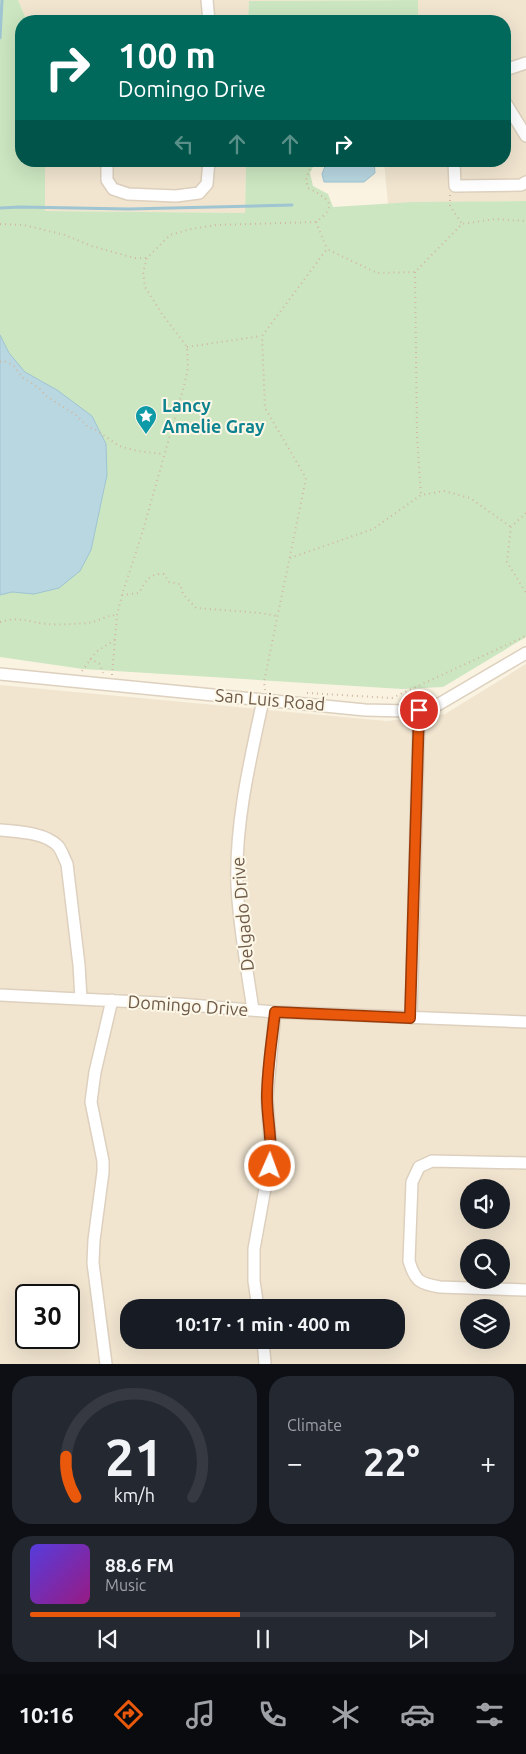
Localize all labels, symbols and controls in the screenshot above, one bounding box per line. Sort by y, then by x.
icon: right [35,35,100,100]
text: 100 m [118,35,216,75]
text: Domingo Drive [118,76,266,101]
icon: left [170,130,198,158]
icon: ahead [223,130,251,158]
icon: ahead [276,130,304,158]
icon: right [329,130,357,158]
place label: Lancy Amelie Gray [162,395,265,436]
place icon: Lancy Amelie Gray [134,404,158,435]
street label: San Luis Road [214,684,326,714]
pin [398,689,440,731]
icon: arrive [405,696,433,724]
street label: Delgado Drive [227,856,257,972]
street label: Domingo Drive [127,991,249,1019]
position arrow [243,1139,295,1191]
map controls [460,1179,510,1349]
button: sound [460,1179,510,1229]
button: search [460,1239,510,1289]
speed limit sign: 30 [15,1284,80,1349]
button: layers [460,1299,510,1349]
text: 10:17 · 1 min · 400 m [175,1313,350,1335]
text: Climate [287,1416,342,1434]
text: 21 [105,1428,164,1486]
text: 22° [363,1441,420,1483]
text: − [287,1447,303,1478]
text: + [480,1447,496,1478]
text: km/h [114,1485,155,1505]
text: 88.6 FM [105,1554,174,1576]
text: Music [105,1576,146,1594]
icon: previous [94,1625,122,1653]
icon: pause [249,1625,277,1653]
icon: next [404,1625,432,1653]
icon: directions [111,1697,146,1732]
icon: music [183,1697,218,1732]
icon: phone [255,1697,290,1732]
icon: climate [328,1697,363,1732]
icon: car [400,1697,435,1732]
icon: filters [472,1697,507,1732]
text: 10:16 [19,1702,74,1727]

